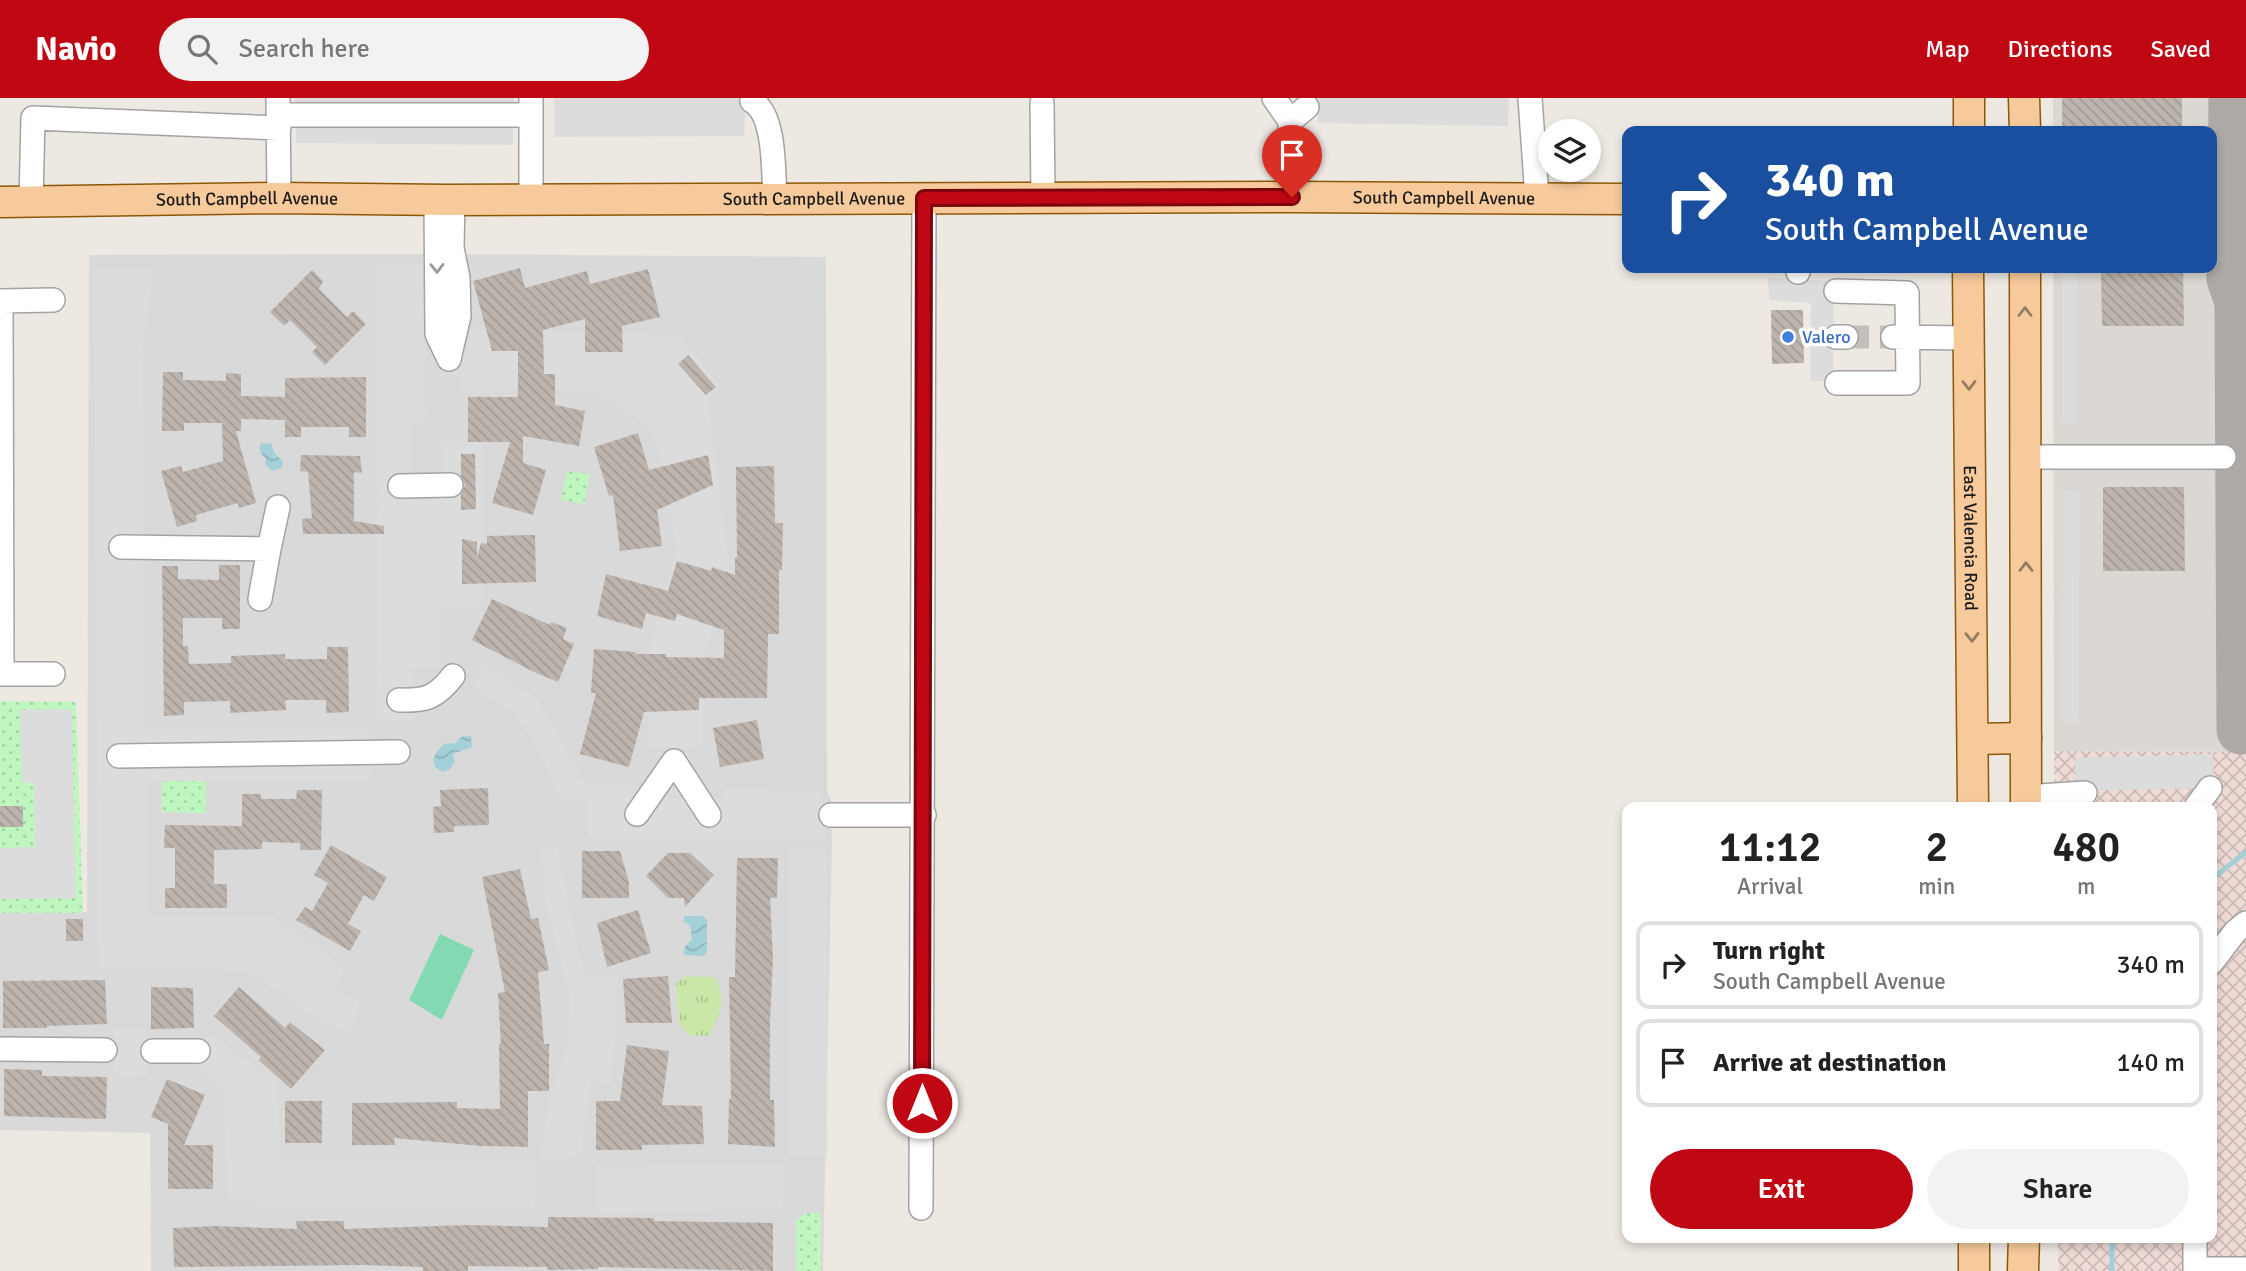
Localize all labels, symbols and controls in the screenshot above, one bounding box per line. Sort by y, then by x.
search box [159,18,649,81]
text: Navio [35,29,117,70]
icon: search [183,30,221,68]
text: Search here [239,33,370,65]
text: Map [1925,34,1970,64]
text: Directions [2008,34,2113,64]
text: Saved [2151,34,2211,64]
map controls [1538,119,1601,182]
button: layers [1538,119,1601,182]
pin [1262,125,1322,197]
icon: arrive [1273,136,1311,174]
text: 340 m [1765,150,1895,210]
icon: right [1650,154,1741,245]
street label: South Campbell Avenue [1353,186,1535,209]
street label: South Campbell Avenue [156,187,338,211]
street label: South Campbell Avenue [723,187,905,210]
text: South Campbell Avenue [1765,210,2089,249]
one-way arrow [429,263,444,274]
one-way arrow [2017,306,2033,317]
place label: Valero [1802,326,1851,348]
marker: Valero [1780,329,1796,345]
one-way arrow [1961,380,1977,391]
street label: East Valencia Road [1959,465,1982,611]
one-way arrow [2018,561,2034,572]
one-way arrow [1964,632,1980,643]
text: 11:12 [1719,822,1821,873]
text: 2 [1925,822,1948,873]
text: 480 [2052,822,2120,873]
text: Arrival [1737,872,1803,901]
text: min [1918,872,1955,901]
text: m [2077,872,2095,901]
text: Turn right [1713,935,1825,967]
icon: right [1654,946,1692,984]
text: 340 m [2116,949,2185,981]
text: South Campbell Avenue [1713,967,1946,996]
icon: arrive [1654,1044,1692,1082]
text: Arrive at destination [1713,1047,1946,1079]
text: 140 m [2116,1047,2185,1079]
position arrow [885,1066,959,1140]
button: Exit [1650,1149,1913,1229]
button: Share [1927,1149,2189,1229]

